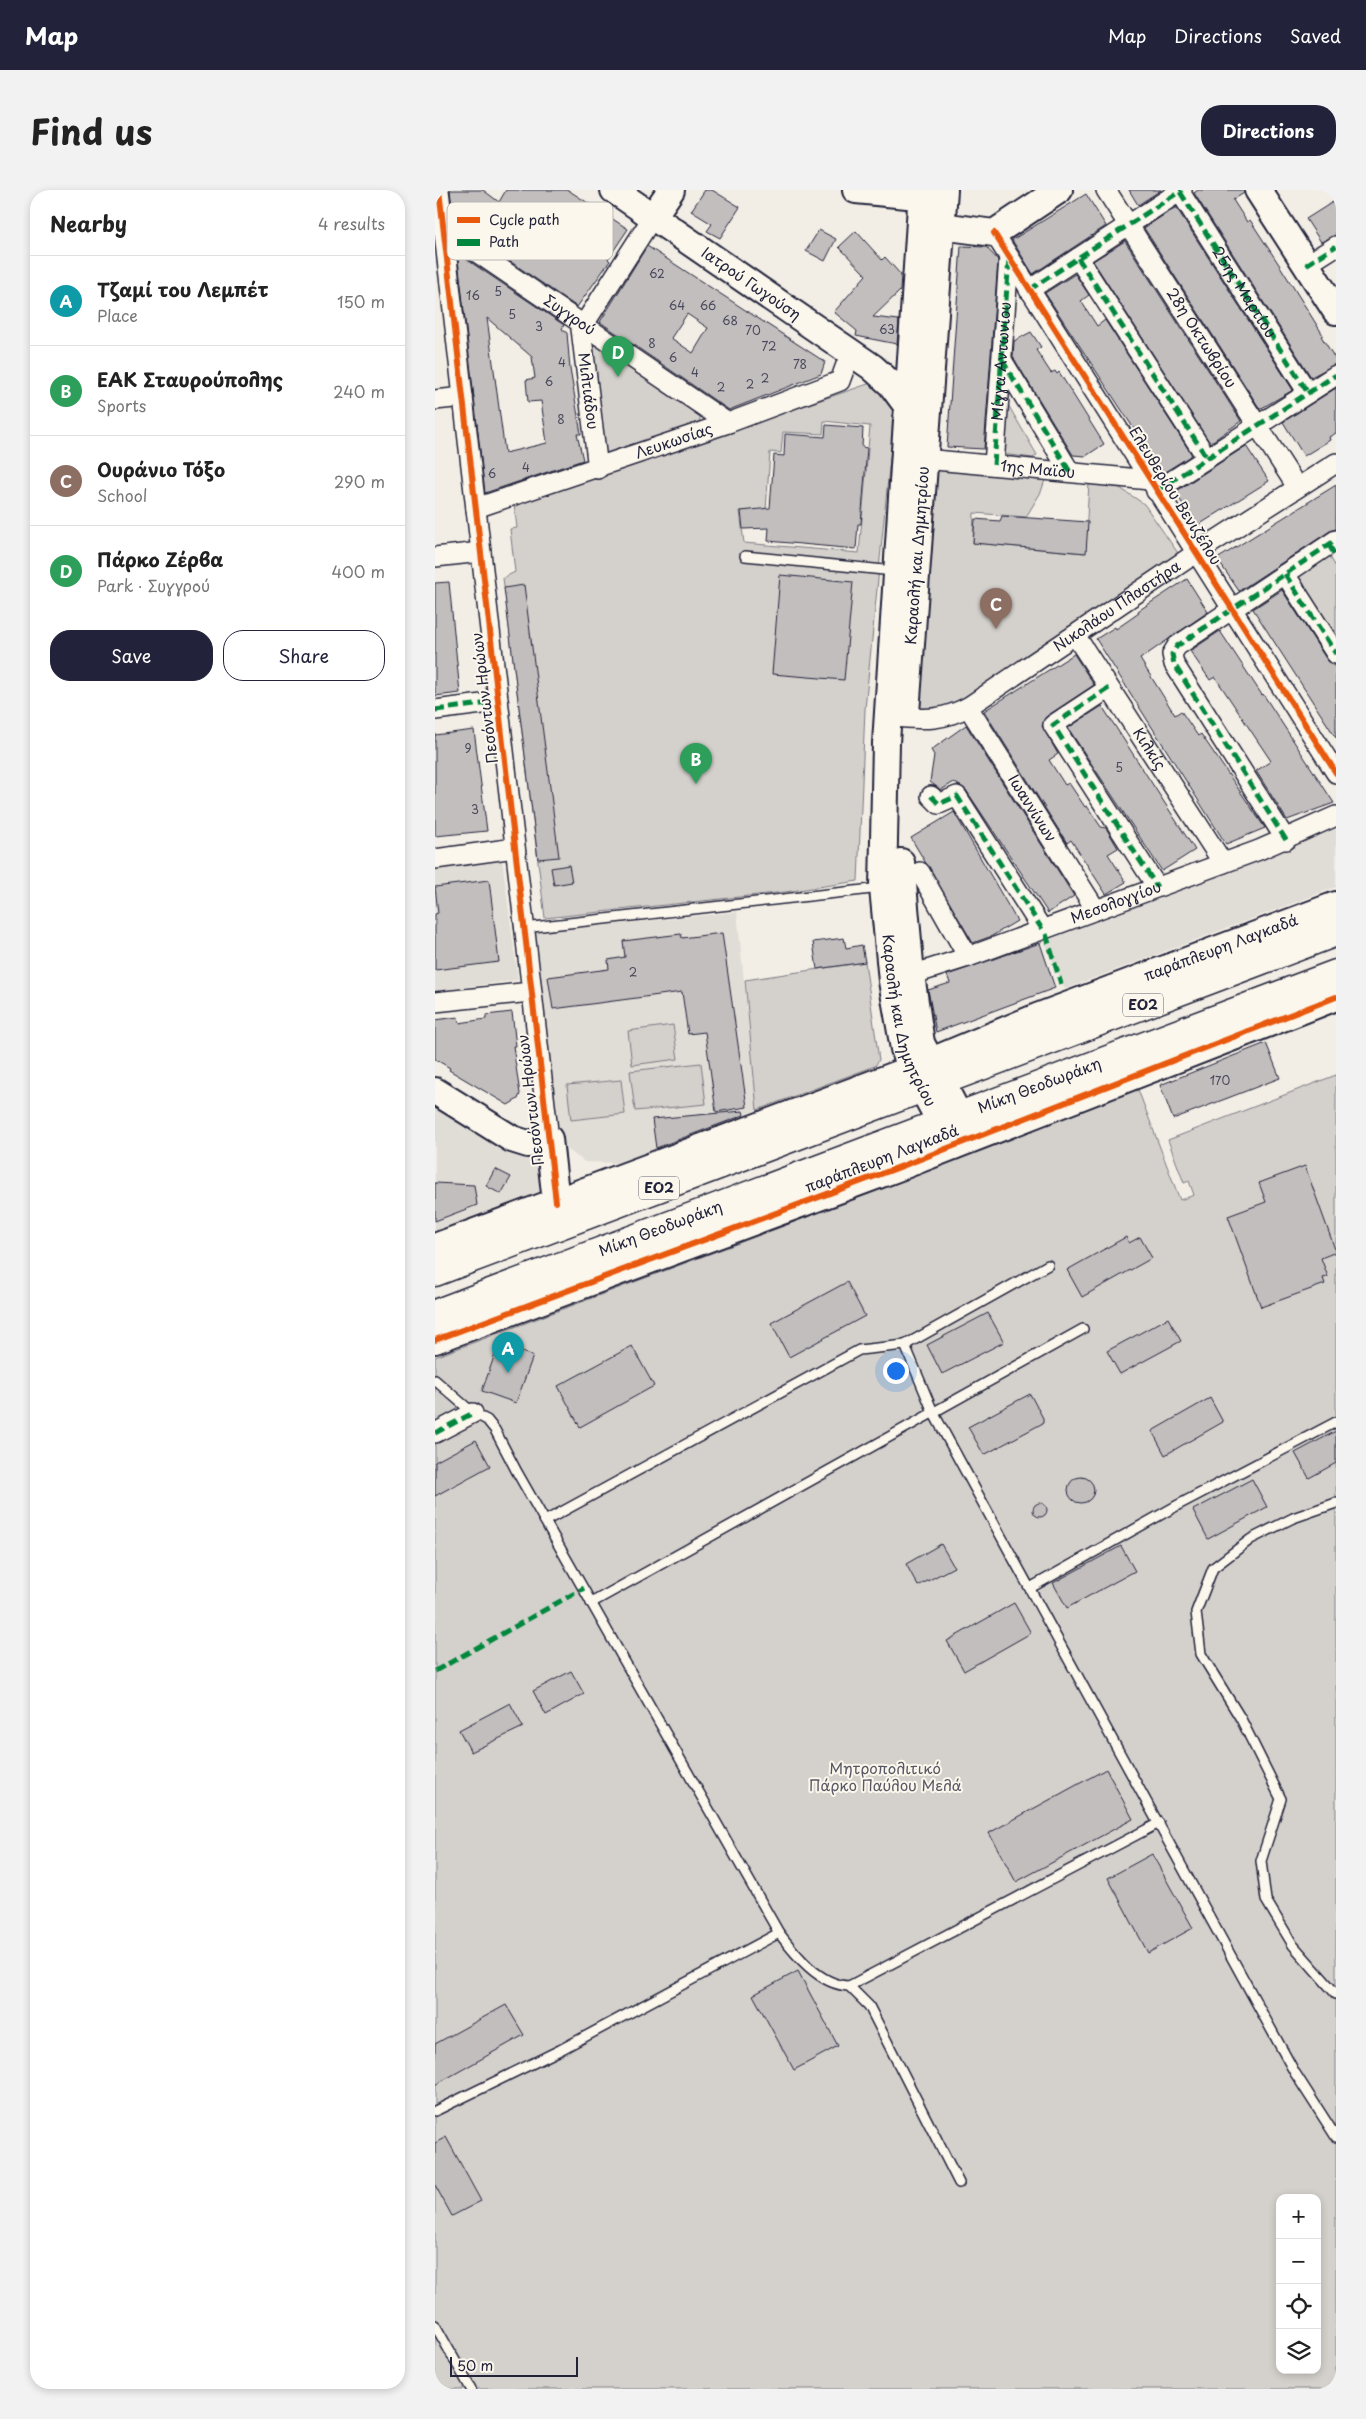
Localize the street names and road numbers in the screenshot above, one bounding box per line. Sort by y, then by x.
street label: Ιατρού Γωγούση [697,240,806,325]
street label: 25ης Μαρτίου [1207,241,1283,342]
street label: 28η Οκτωβρίου [1162,282,1243,392]
street label: Συγγρού [540,288,601,340]
street label: Μίγγα Αντωνίου [984,301,1016,422]
street label: Μιλτιάδου [573,351,606,431]
street label: Λευκωσίας [632,416,716,464]
street label: Ελευθερίου Βενιζέλου [1124,421,1228,569]
street label: 1ης Μαϊου [999,453,1076,483]
street label: Καραολή και Δημητρίου [898,465,934,645]
street label: Νικολάου Πλαστήρα [1048,554,1185,656]
street label: Πεσόντων Ηρώων [464,631,503,765]
street label: Κιλκίς [1128,722,1173,774]
street label: Ιωαννίνων [1003,769,1063,846]
street label: Μεσολογγίου [1067,874,1164,928]
street label: παράπλευρη Λαγκαδά [1140,907,1301,986]
street label: Καραολή και Δημητρίου [878,933,943,1110]
road number: ΕΟ2 [1123,994,1163,1016]
street label: Πεσόντων Ηρώων [510,1033,549,1167]
street label: Μίκη Θεοδωράκη [974,1051,1104,1118]
street label: παράπλευρη Λαγκαδά [801,1118,962,1197]
road number: ΕΟ2 [639,1176,679,1200]
street label: Μίκη Θεοδωράκη [595,1194,725,1261]

